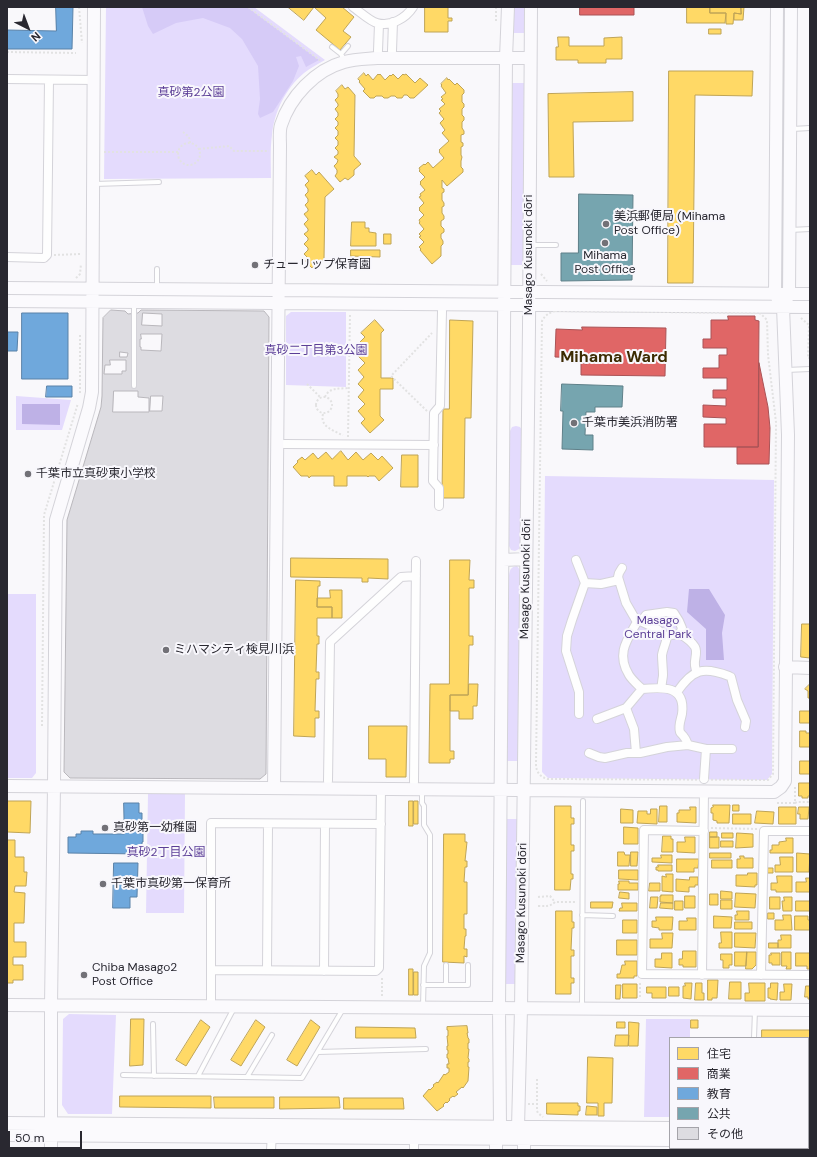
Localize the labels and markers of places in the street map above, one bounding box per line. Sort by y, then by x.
place label: 美浜郵便局 (Mihama Post Office) [614,210,725,238]
marker: 美浜郵便局 (Mihama Post Office) [601,219,611,229]
marker: Mihama Post Office [600,238,610,248]
place label: Mihama Post Office [574,249,636,277]
place label: チューリップ保育園 [263,258,371,272]
marker: チューリップ保育園 [250,260,260,270]
place label: 千葉市美浜消防署 [582,416,678,430]
marker: 千葉市美浜消防署 [569,418,579,428]
place label: 千葉市立真砂東小学校 [36,467,156,481]
marker: 千葉市立真砂東小学校 [23,469,33,479]
place label: ミハマシティ検見川浜 [174,643,294,657]
marker: ミハマシティ検見川浜 [161,645,171,655]
place label: 真砂第一幼稚園 [113,821,197,835]
marker: 真砂第一幼稚園 [100,823,110,833]
place label: 千葉市真砂第一保育所 [111,877,231,891]
marker: 千葉市真砂第一保育所 [98,879,108,889]
place label: Chiba Masago2 Post Office [92,961,177,989]
marker: Chiba Masago2 Post Office [79,970,89,980]

